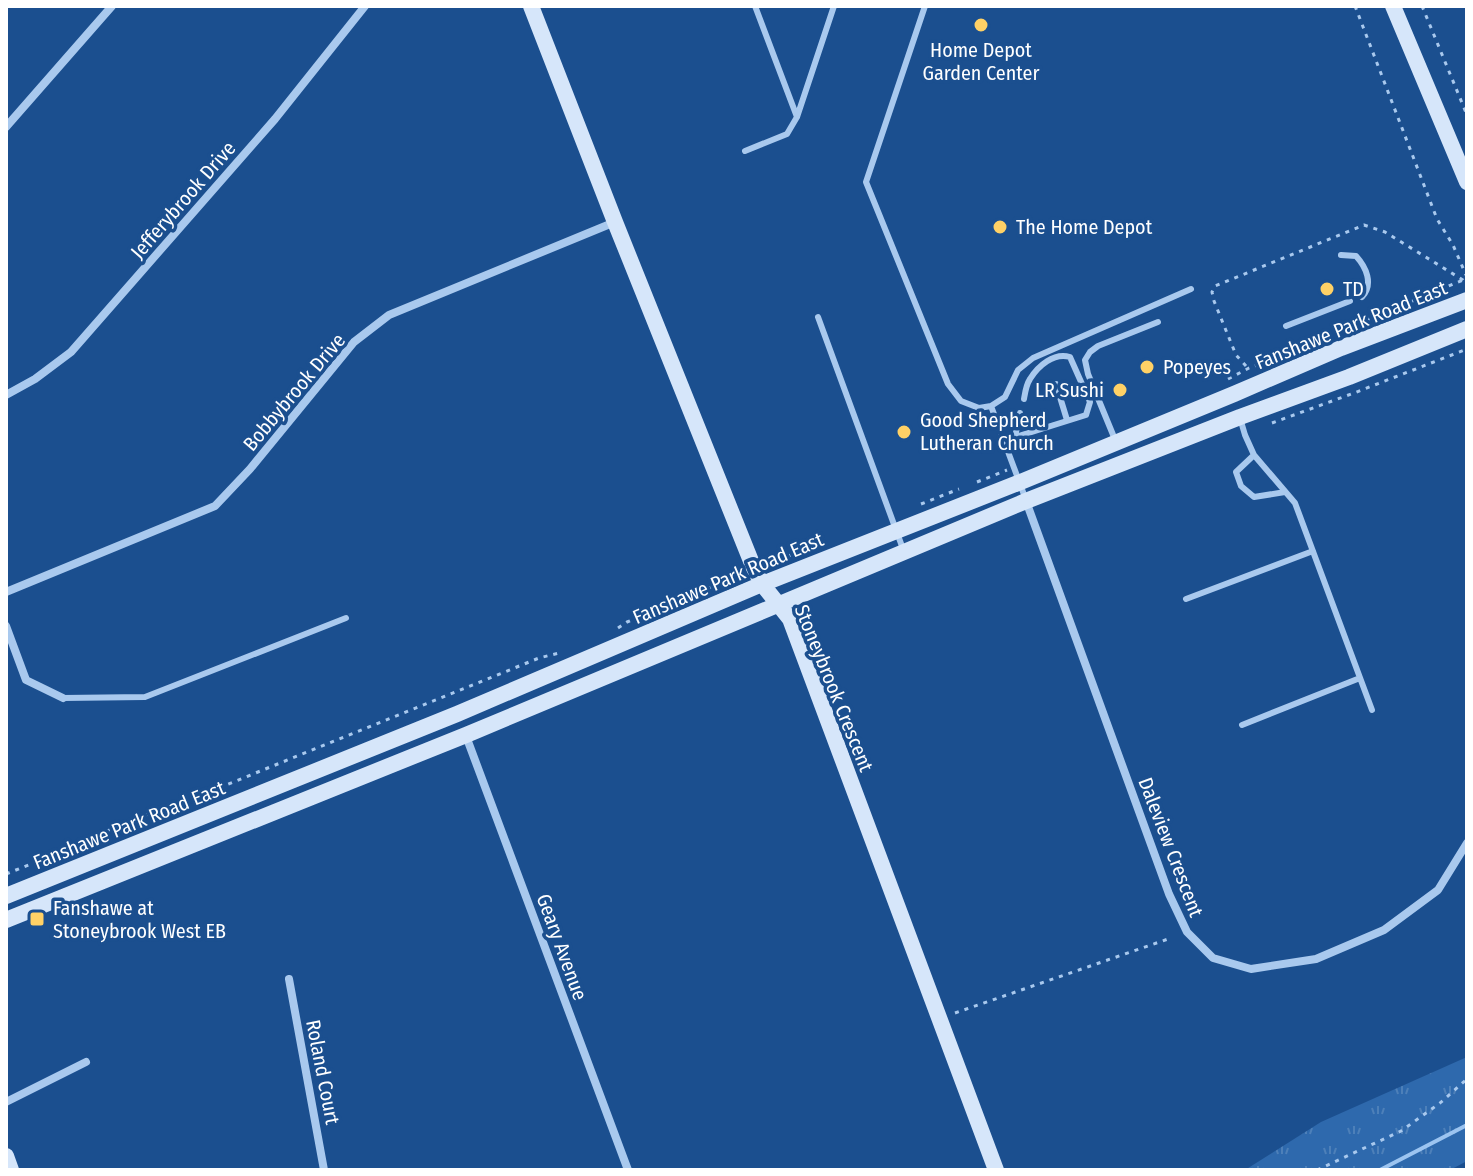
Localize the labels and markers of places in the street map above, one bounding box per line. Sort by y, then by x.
marker: Home Depot Garden Center [972,16,990,34]
place label: Home Depot Garden Center [923,38,1039,85]
place label: The Home Depot [1016,215,1153,239]
marker: The Home Depot [991,218,1009,236]
place label: TD [1343,277,1364,301]
marker: TD [1318,280,1336,298]
place label: Popeyes [1163,355,1231,379]
marker: Popeyes [1138,358,1156,376]
place label: LR Sushi [1035,378,1104,402]
marker: LR Sushi [1111,381,1129,399]
place label: Good Shepherd Lutheran Church [920,408,1054,455]
marker: Good Shepherd Lutheran Church [895,423,913,441]
place label: Fanshawe at Stoneybrook West EB [53,896,226,943]
marker: Fanshawe at Stoneybrook West EB [28,910,46,928]

